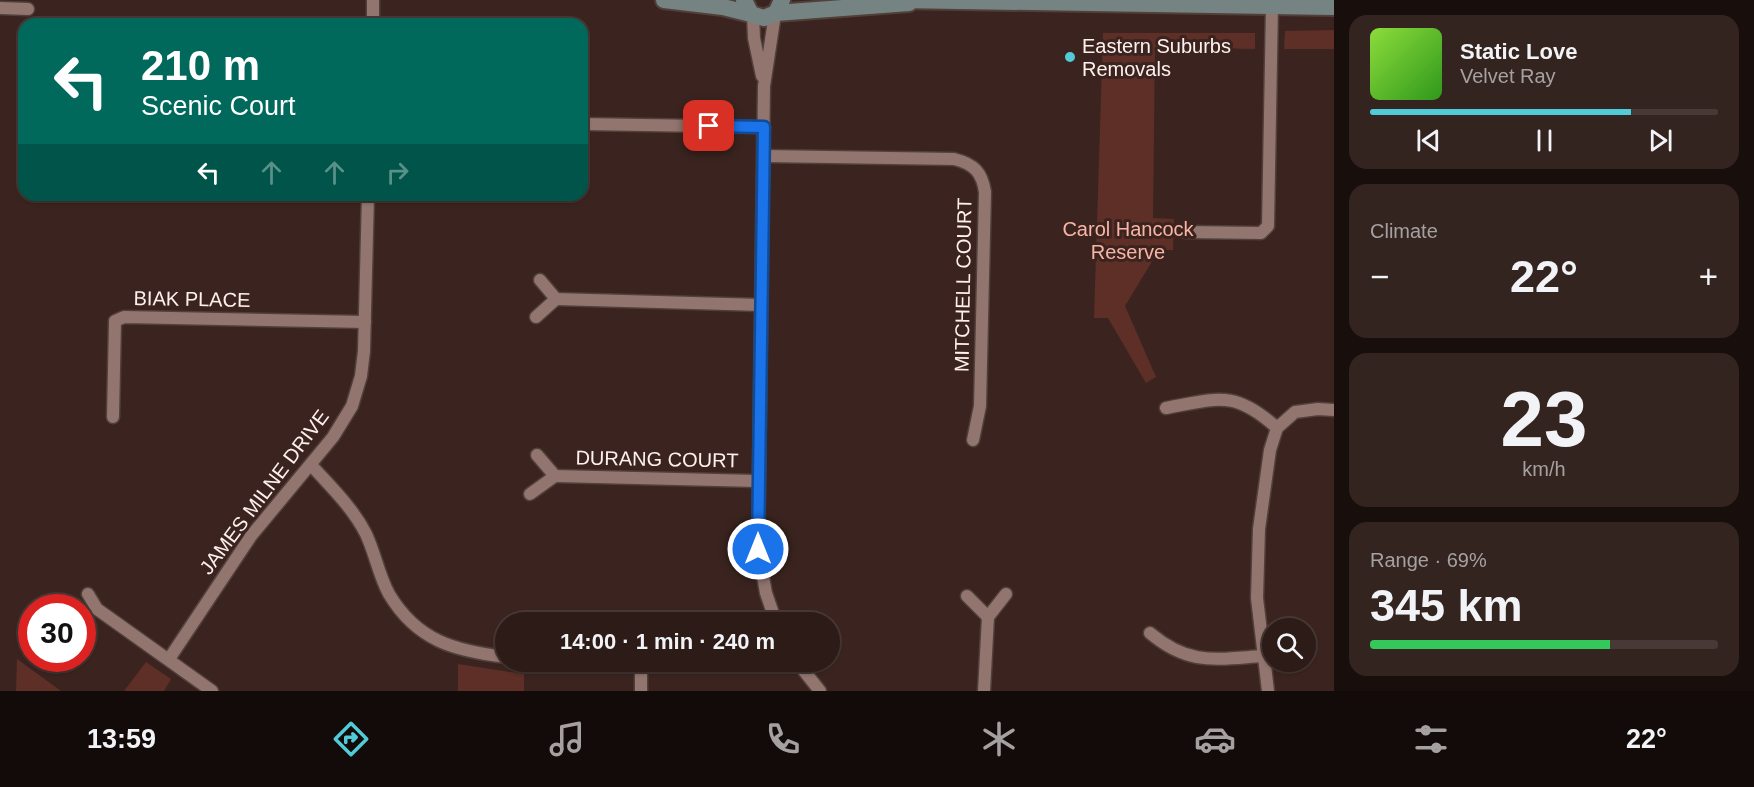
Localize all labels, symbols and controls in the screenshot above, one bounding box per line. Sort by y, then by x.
place label: Eastern Suburbs Removals [1082,35,1231,80]
text: Static Love [1460,39,1577,64]
icon: left [42,42,120,120]
text: 210 m [141,42,260,89]
marker: Eastern Suburbs Removals [1063,50,1077,64]
text: Velvet Ray [1460,65,1556,87]
text: Scenic Court [141,91,296,121]
pin [683,100,734,151]
icon: arrive [692,109,725,142]
icon: previous [1412,124,1445,157]
icon: pause [1528,124,1561,157]
icon: next [1644,124,1677,157]
icon: left [192,156,225,189]
icon: ahead [255,156,288,189]
icon: ahead [318,156,351,189]
icon: right [381,156,414,189]
street label: MITCHELL COURT [950,198,976,372]
park label: Carol Hancock Reserve [1062,218,1195,263]
text: Climate [1370,220,1438,242]
text: 22° [1510,251,1578,302]
text: − [1370,258,1389,295]
text: + [1699,258,1718,295]
street label: BIAK PLACE [133,287,251,311]
text: 23 [1501,375,1587,463]
street label: JAMES MILNE DRIVE [195,405,333,579]
street label: DURANG COURT [575,447,739,471]
text: km/h [1522,458,1566,480]
position arrow [726,517,790,581]
text: Range · 69% [1370,549,1487,571]
text: 345 km [1370,580,1523,631]
speed limit sign: 30 [18,594,96,672]
map controls [1262,618,1316,672]
button: search [1262,618,1316,672]
text: 14:00 · 1 min · 240 m [560,629,775,654]
icon: directions [330,718,372,760]
icon: music [546,718,588,760]
icon: phone [762,718,804,760]
icon: climate [978,718,1020,760]
icon: car [1194,718,1236,760]
icon: filters [1410,718,1452,760]
text: 13:59 [87,724,156,754]
text: 22° [1626,724,1667,754]

